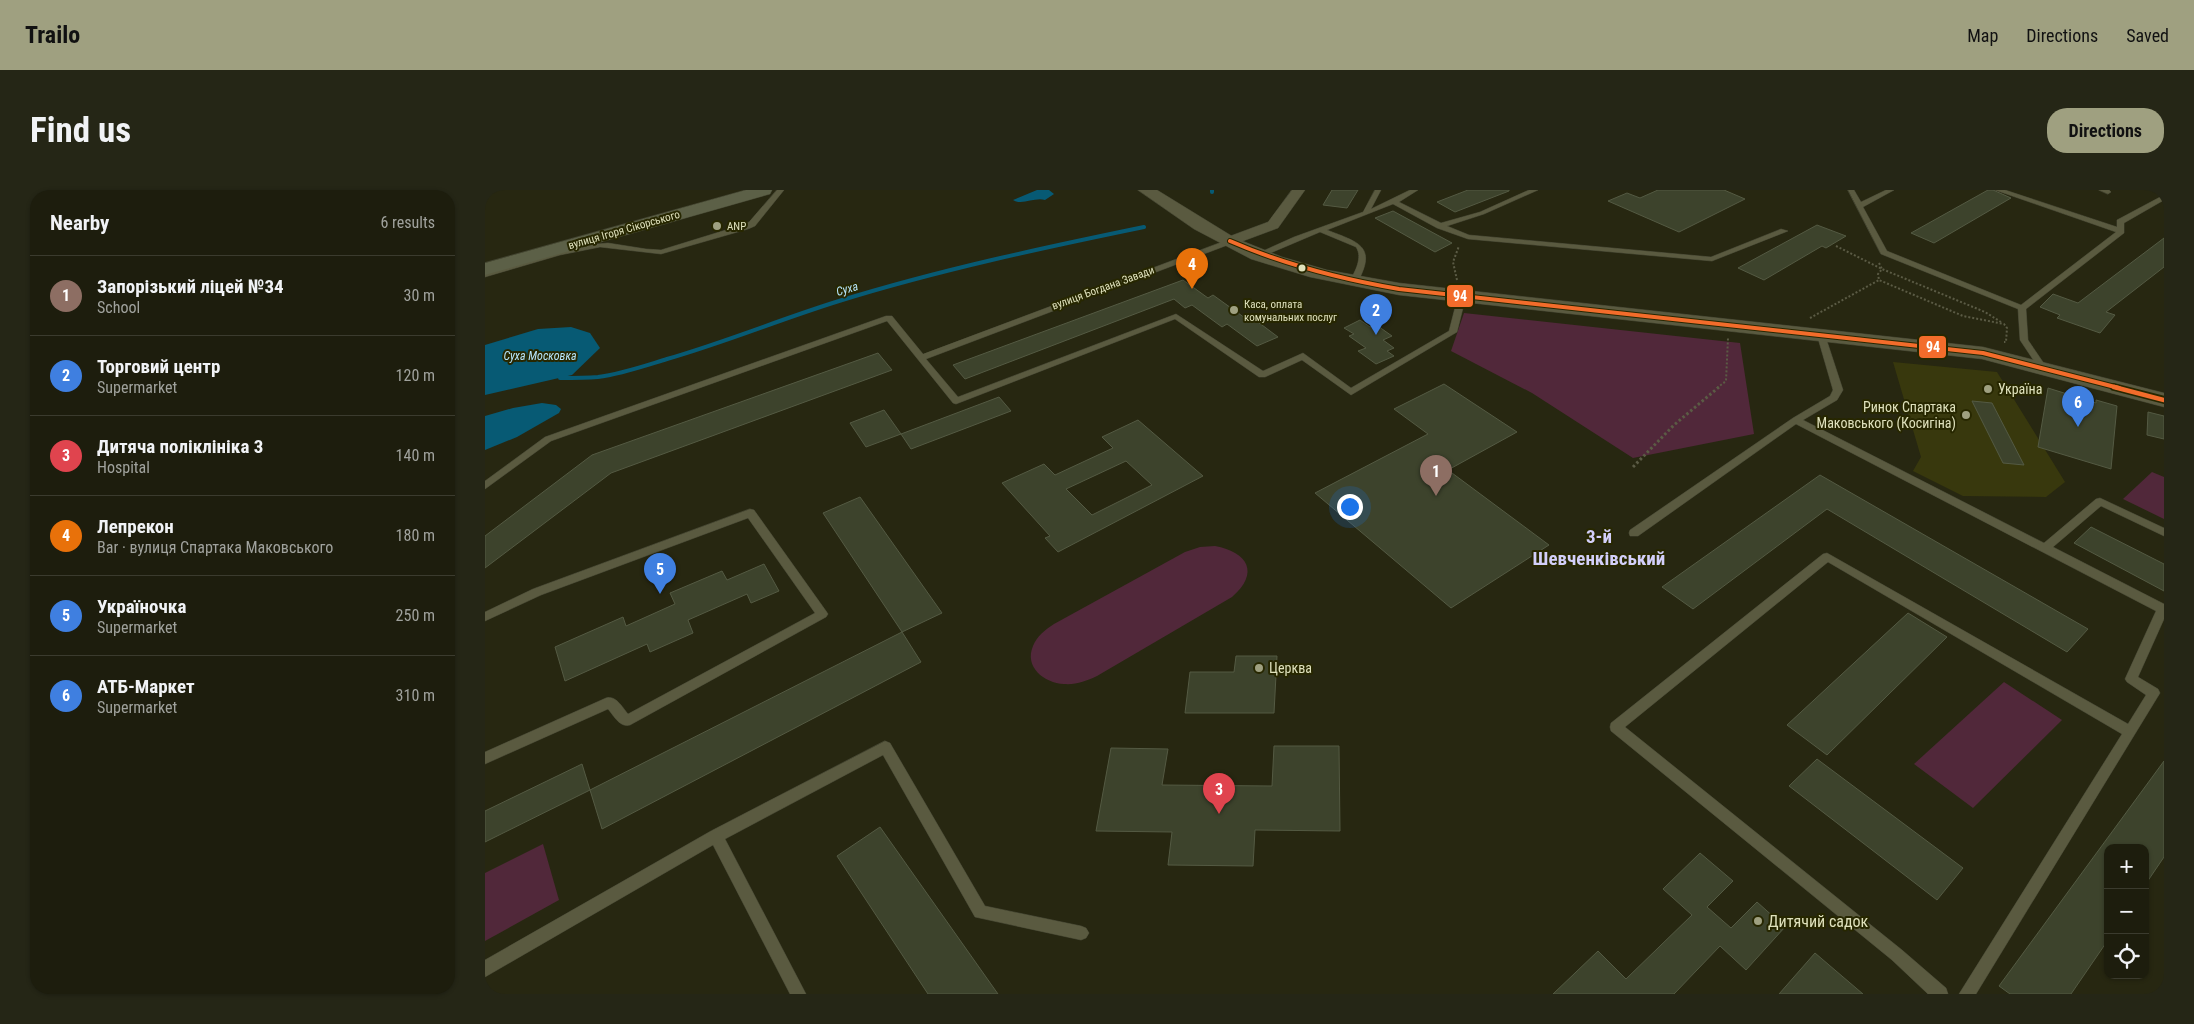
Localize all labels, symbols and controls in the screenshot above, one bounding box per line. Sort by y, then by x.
text: Trailo [25,21,80,49]
text: Map [1967,25,1998,46]
text: Directions [2026,25,2098,46]
text: Saved [2126,25,2169,46]
button: Directions [2047,108,2164,153]
text: Find us [30,110,131,151]
street label: вулиця Ігоря Сікорського [567,208,682,252]
text: Nearby [50,211,109,235]
text: 6 results [380,213,435,232]
marker: ANP [711,220,723,232]
place label: ANP [727,220,746,233]
pin: 4 [1176,248,1208,289]
street label: вулиця Богдана Завади [1050,263,1156,313]
unlabelled marker [1297,263,1307,273]
text: Запорізький ліцей №34 [97,275,284,298]
water label: Суха [834,279,860,299]
line badge: 94 [1446,284,1474,308]
text: 1 [62,286,70,305]
text: 30 m [403,286,435,305]
text: 94 [1453,288,1467,304]
pin: 2 [1360,294,1392,335]
text: School [97,298,140,317]
place label: Каса, оплата комунальних послуг [1244,298,1337,324]
marker: Каса, оплата комунальних послуг [1228,304,1240,316]
line badge: 94 [1918,335,1947,359]
text: 94 [1926,339,1940,355]
water label: Суха Московка [503,349,577,363]
text: Торговий центр [97,355,220,378]
text: 2 [62,366,70,385]
text: 120 m [396,366,435,385]
text: Supermarket [97,378,177,397]
place label: Україна [1998,381,2042,397]
marker: Україна [1982,383,1994,395]
pin: 6 [2062,386,2094,427]
place label: Ринок Спартака Маковського (Косигіна) [1817,399,1956,432]
marker: Ринок Спартака Маковського (Косигіна) [1960,409,1972,421]
text: Дитяча поліклініка 3 [97,435,263,458]
text: 3 [62,446,70,465]
text: 140 m [396,446,435,465]
pin: 1 [1420,455,1452,496]
text: Hospital [97,458,150,477]
your location [1337,494,1363,520]
text: Лепрекон [97,515,174,538]
district label: 3-й Шевченківський [1533,525,1665,570]
text: 4 [62,526,70,545]
text: 180 m [396,526,435,545]
text: Bar · вулиця Спартака Маковського [97,538,333,557]
pin: 5 [644,553,676,594]
text: Україночка [97,595,186,618]
text: 5 [62,606,70,625]
text: 250 m [396,606,435,625]
text: Supermarket [97,618,177,637]
place label: Церква [1269,660,1312,676]
marker: Церква [1253,662,1265,674]
text: АТБ-Маркет [97,675,195,698]
text: 6 [62,686,70,705]
text: 310 m [396,686,435,705]
text: Supermarket [97,698,177,717]
pin: 3 [1203,773,1235,814]
map controls [2104,844,2149,979]
button: + [2104,844,2149,889]
button: − [2104,889,2149,934]
place label: Дитячий садок [1768,912,1869,931]
marker: Дитячий садок [1752,915,1764,927]
button: locate [2104,934,2149,979]

